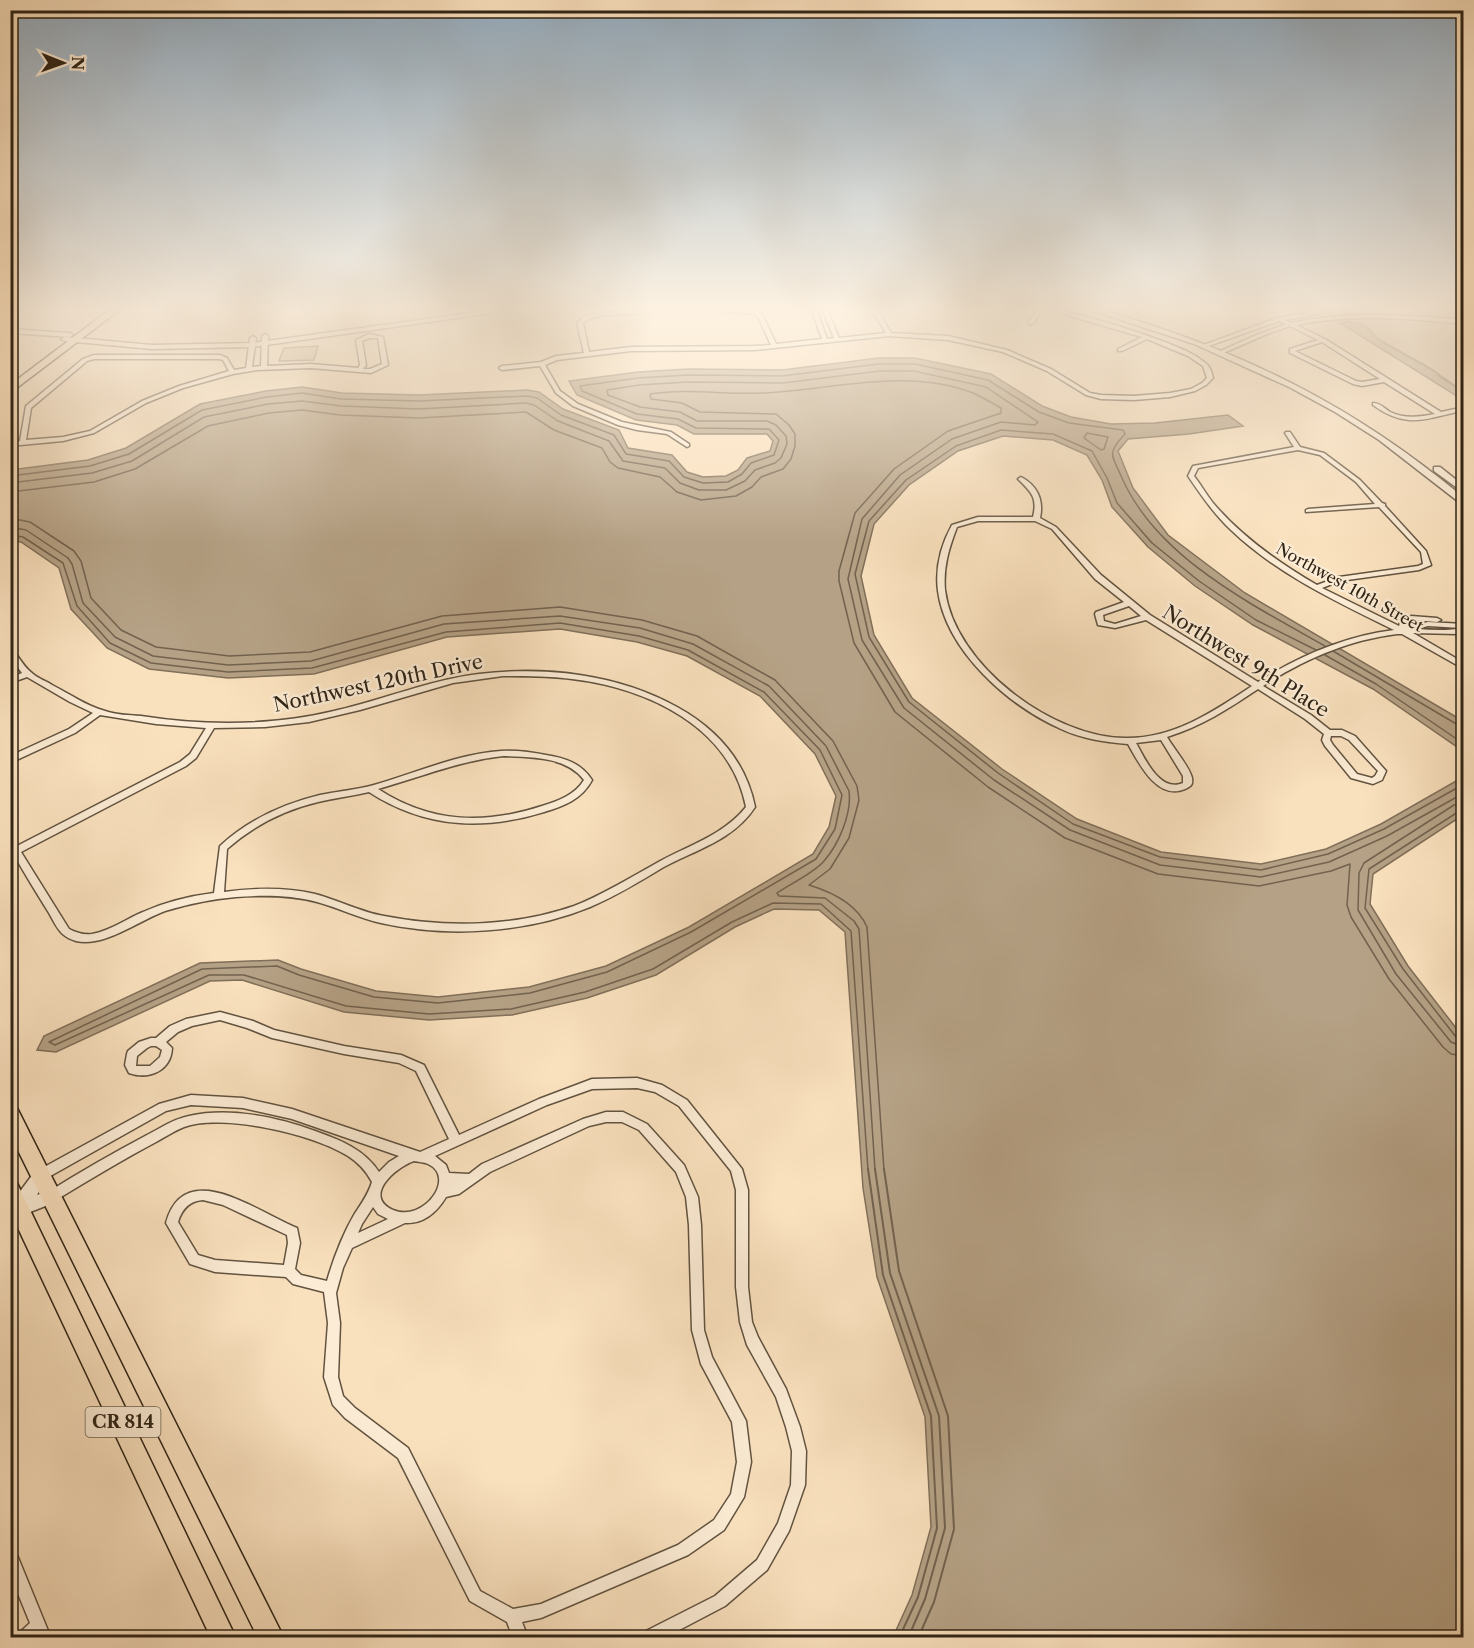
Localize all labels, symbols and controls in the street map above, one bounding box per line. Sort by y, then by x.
north arrow [33,33,93,93]
text: N [68,56,88,70]
street label: Northwest 10th Street [1273,538,1427,636]
street label: Northwest 9th Place [1158,600,1334,722]
street label: Northwest 120th Drive [271,649,485,717]
road number: CR 814 [86,1407,160,1437]

